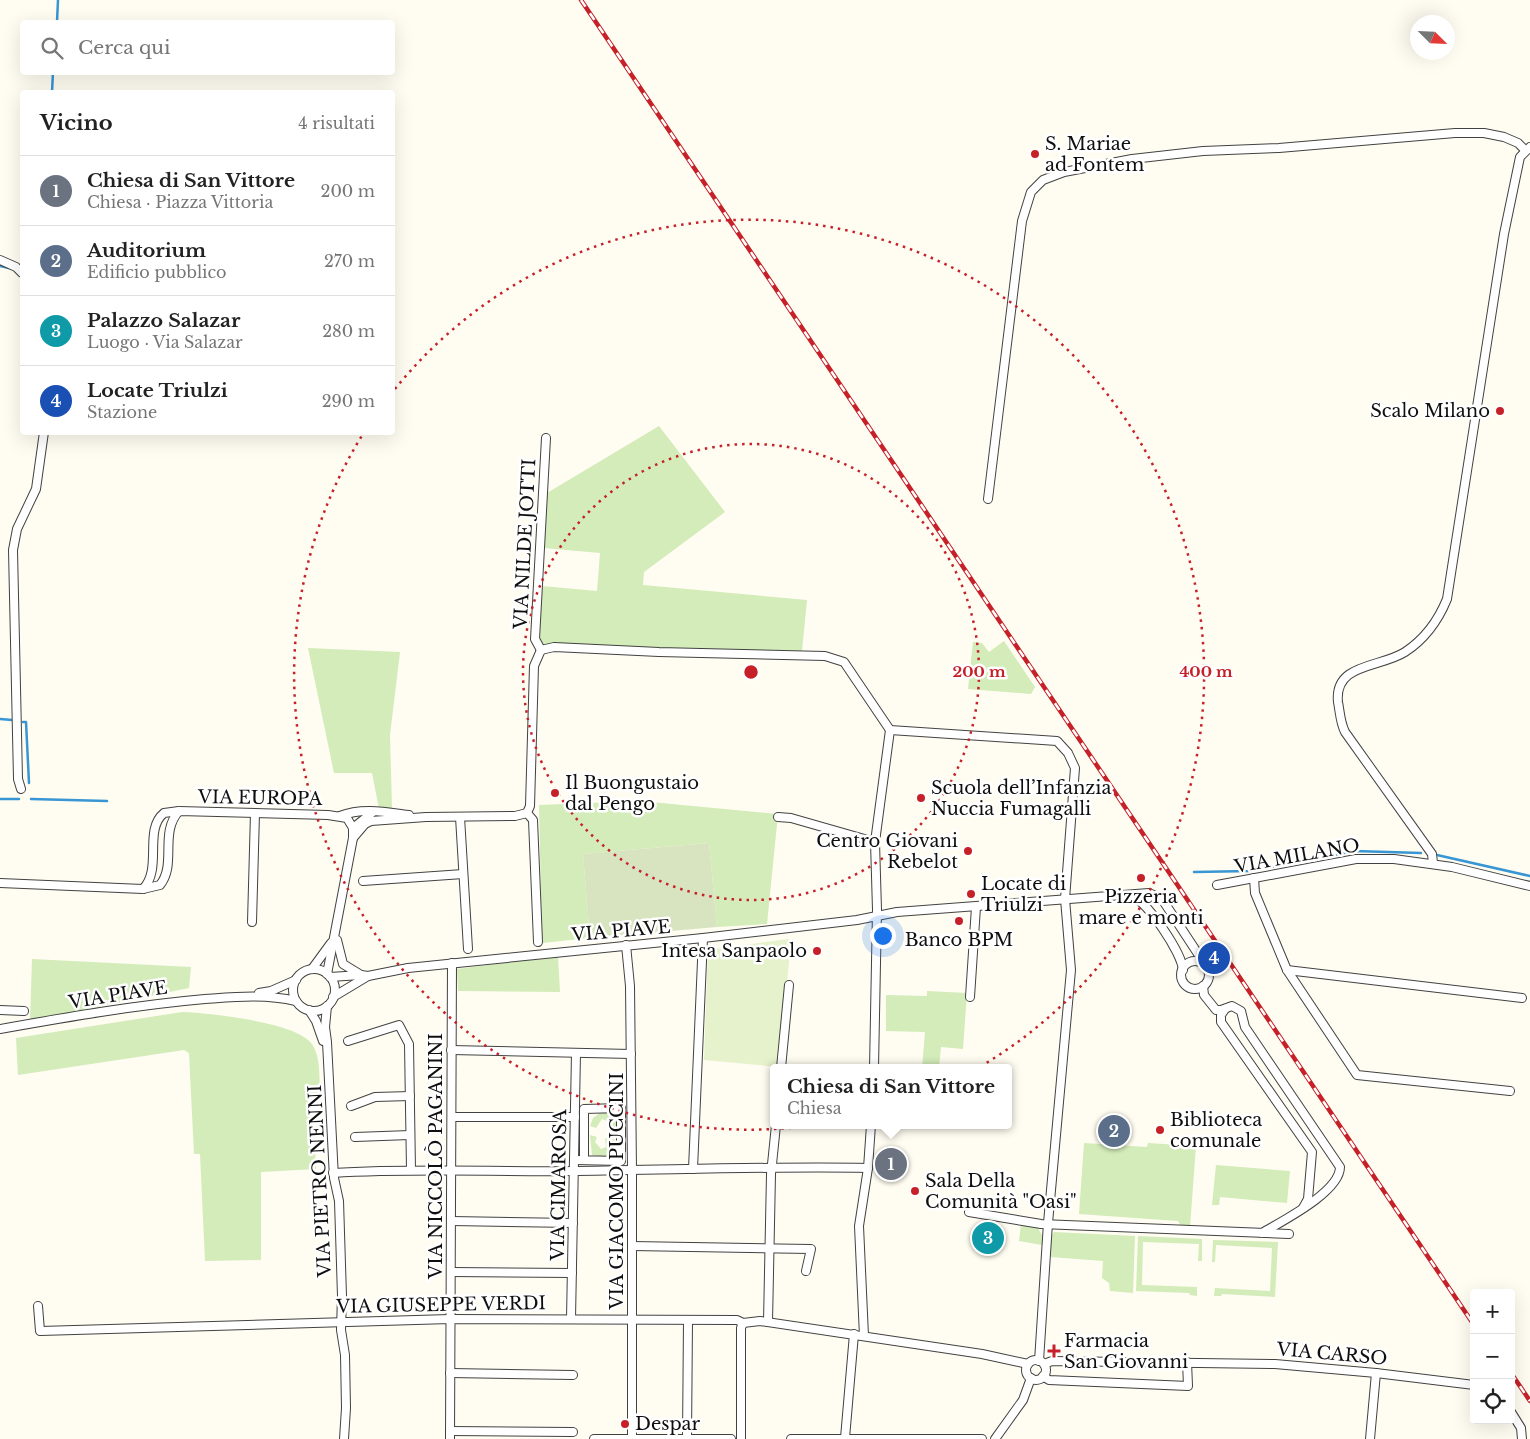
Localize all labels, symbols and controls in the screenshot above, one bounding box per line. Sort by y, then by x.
north arrow [1410,15,1455,60]
search box [20,20,395,75]
icon: search [38,34,66,62]
text: Cerca qui [78,36,171,59]
text: Vicino [40,110,113,136]
text: 4 risultati [298,113,375,133]
place label: S. Mariae ad Fontem [1045,133,1144,176]
marker: S. Mariae ad Fontem [1029,148,1041,160]
text: Chiesa di San Vittore [87,169,295,192]
text: 1 [53,181,59,201]
text: 200 m [321,181,375,201]
text: Chiesa · Piazza Vittoria [87,192,273,212]
text: Auditorium [87,239,206,262]
text: 2 [51,251,61,271]
text: 270 m [324,251,375,271]
text: Edificio pubblico [87,262,227,282]
text: Palazzo Salazar [87,309,240,332]
text: 3 [51,321,61,341]
text: 280 m [322,321,375,341]
text: Luogo · Via Salazar [87,332,243,352]
text: Locate Triulzi [87,379,228,402]
text: 4 [51,391,61,411]
text: 290 m [322,391,375,411]
place label: Scalo Milano [1370,400,1490,422]
text: Stazione [87,402,157,422]
marker: Scalo Milano [1494,405,1506,417]
street label: VIA NILDE JOTTI [509,458,540,631]
text: 200 m [953,662,1006,681]
text: 400 m [1179,662,1233,681]
centre of rings [742,663,760,681]
place label: Il Buongustaio dal Pengo [565,772,699,815]
place label: Scuola dell’Infanzia Nuccia Fumagalli [931,777,1111,820]
street label: VIA EUROPA [197,786,323,810]
marker: Il Buongustaio dal Pengo [549,787,561,799]
marker: Scuola dell’Infanzia Nuccia Fumagalli [915,792,927,804]
place label: Centro Giovani Rebelot [816,830,958,873]
street label: VIA MILANO [1232,834,1361,878]
marker: Centro Giovani Rebelot [962,845,974,857]
marker: Pizzeria mare e monti [1135,872,1147,884]
place label: Locate di Triulzi [981,873,1066,916]
place label: Pizzeria mare e monti [1078,886,1204,929]
marker: Locate di Triulzi [965,888,977,900]
marker: Banco BPM [953,915,965,927]
street label: VIA PIAVE [570,916,671,946]
your location [870,923,896,949]
place label: Banco BPM [905,929,1013,951]
pin: 4 [1198,939,1230,977]
place label: Intesa Sanpaolo [661,940,807,962]
marker: Intesa Sanpaolo [811,945,823,957]
street label: VIA PIAVE [66,976,169,1014]
street label: VIA NICCOLÒ PAGANINI [424,1033,447,1280]
popup [770,1064,1012,1129]
street label: VIA GIACOMO PUCCINI [606,1072,628,1311]
text: Chiesa di San Vittore [787,1075,995,1098]
street label: VIA PIETRO NENNI [304,1084,336,1279]
text: Chiesa [787,1098,842,1118]
street label: VIA CIMAROSA [547,1108,571,1262]
place label: Biblioteca comunale [1170,1109,1262,1152]
pin: 2 [1098,1112,1130,1150]
marker: Biblioteca comunale [1154,1124,1166,1136]
pin: 1 [875,1145,907,1183]
place label: Sala Della Comunità "Oasi" [925,1170,1077,1213]
marker: Sala Della Comunità "Oasi" [909,1185,921,1197]
pin: 3 [972,1219,1004,1257]
map controls [1470,1289,1515,1424]
button: + [1470,1289,1515,1334]
street label: VIA GIUSEPPE VERDI [335,1292,546,1318]
place label: Farmacia San Giovanni [1064,1330,1188,1373]
button: − [1470,1334,1515,1379]
street label: VIA CARSO [1275,1338,1388,1370]
marker: Farmacia San Giovanni [1048,1345,1060,1357]
button: locate [1470,1379,1515,1424]
place label: Despar [635,1413,701,1435]
marker: Despar [619,1418,631,1430]

